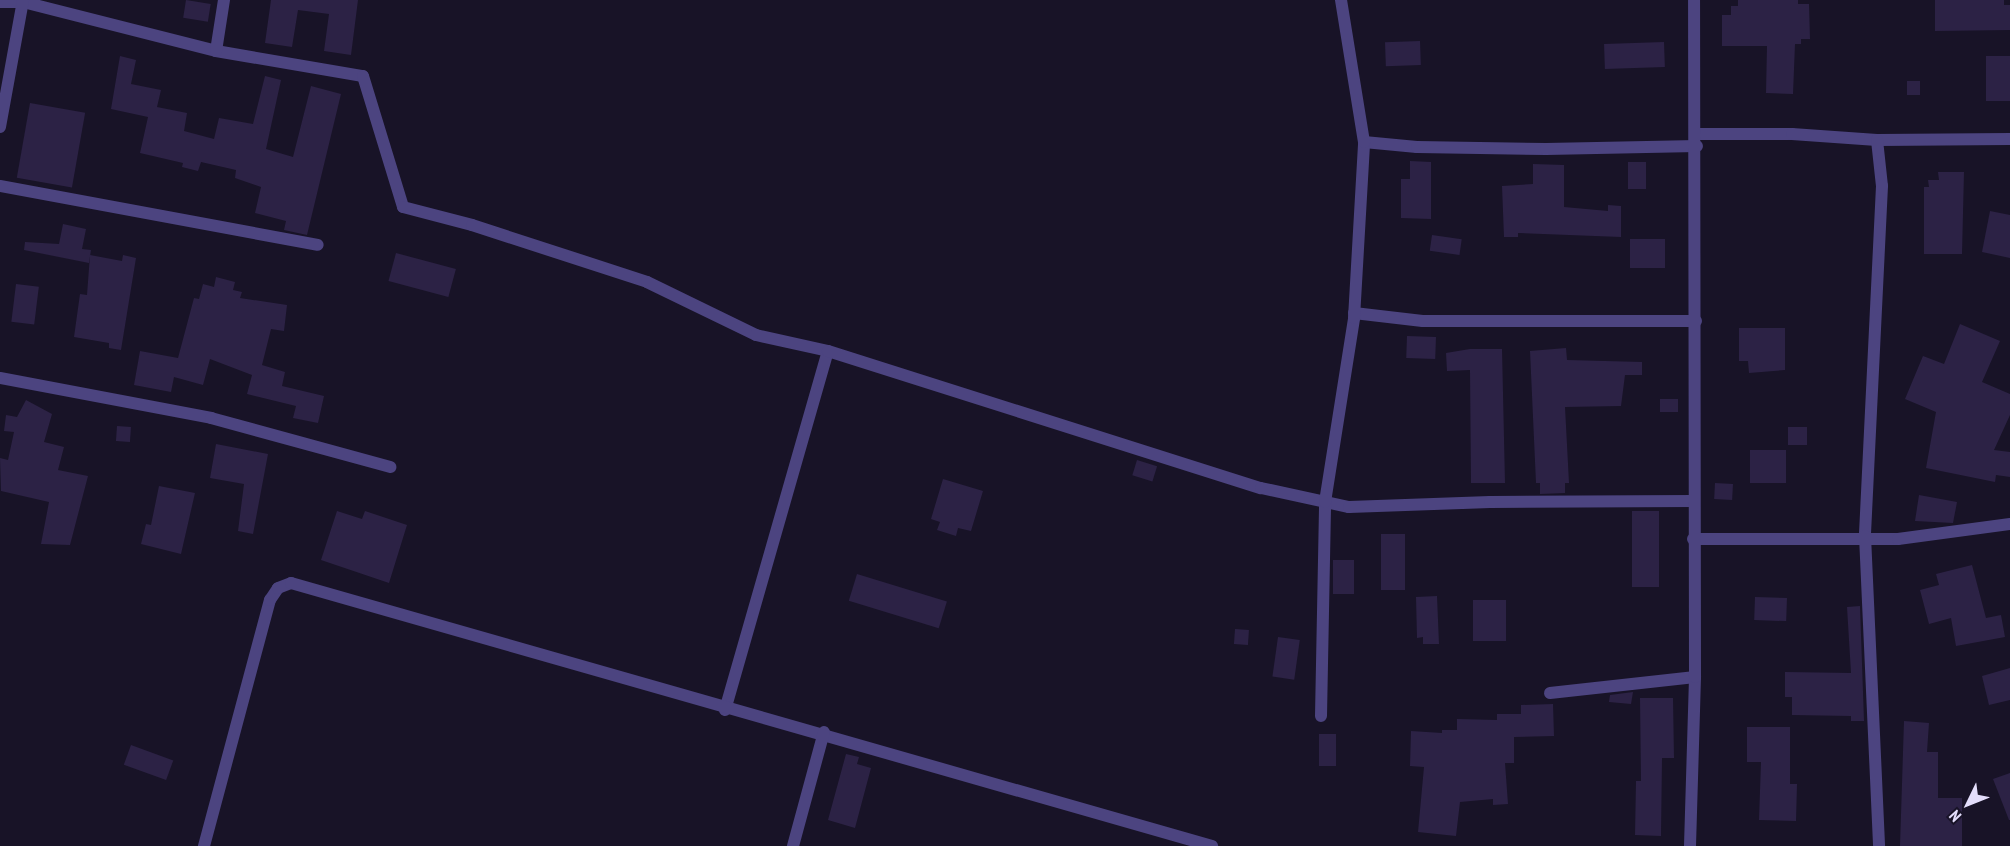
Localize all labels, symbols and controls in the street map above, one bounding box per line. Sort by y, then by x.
north arrow [1938,774,1998,834]
text: N [1945,806,1965,826]

